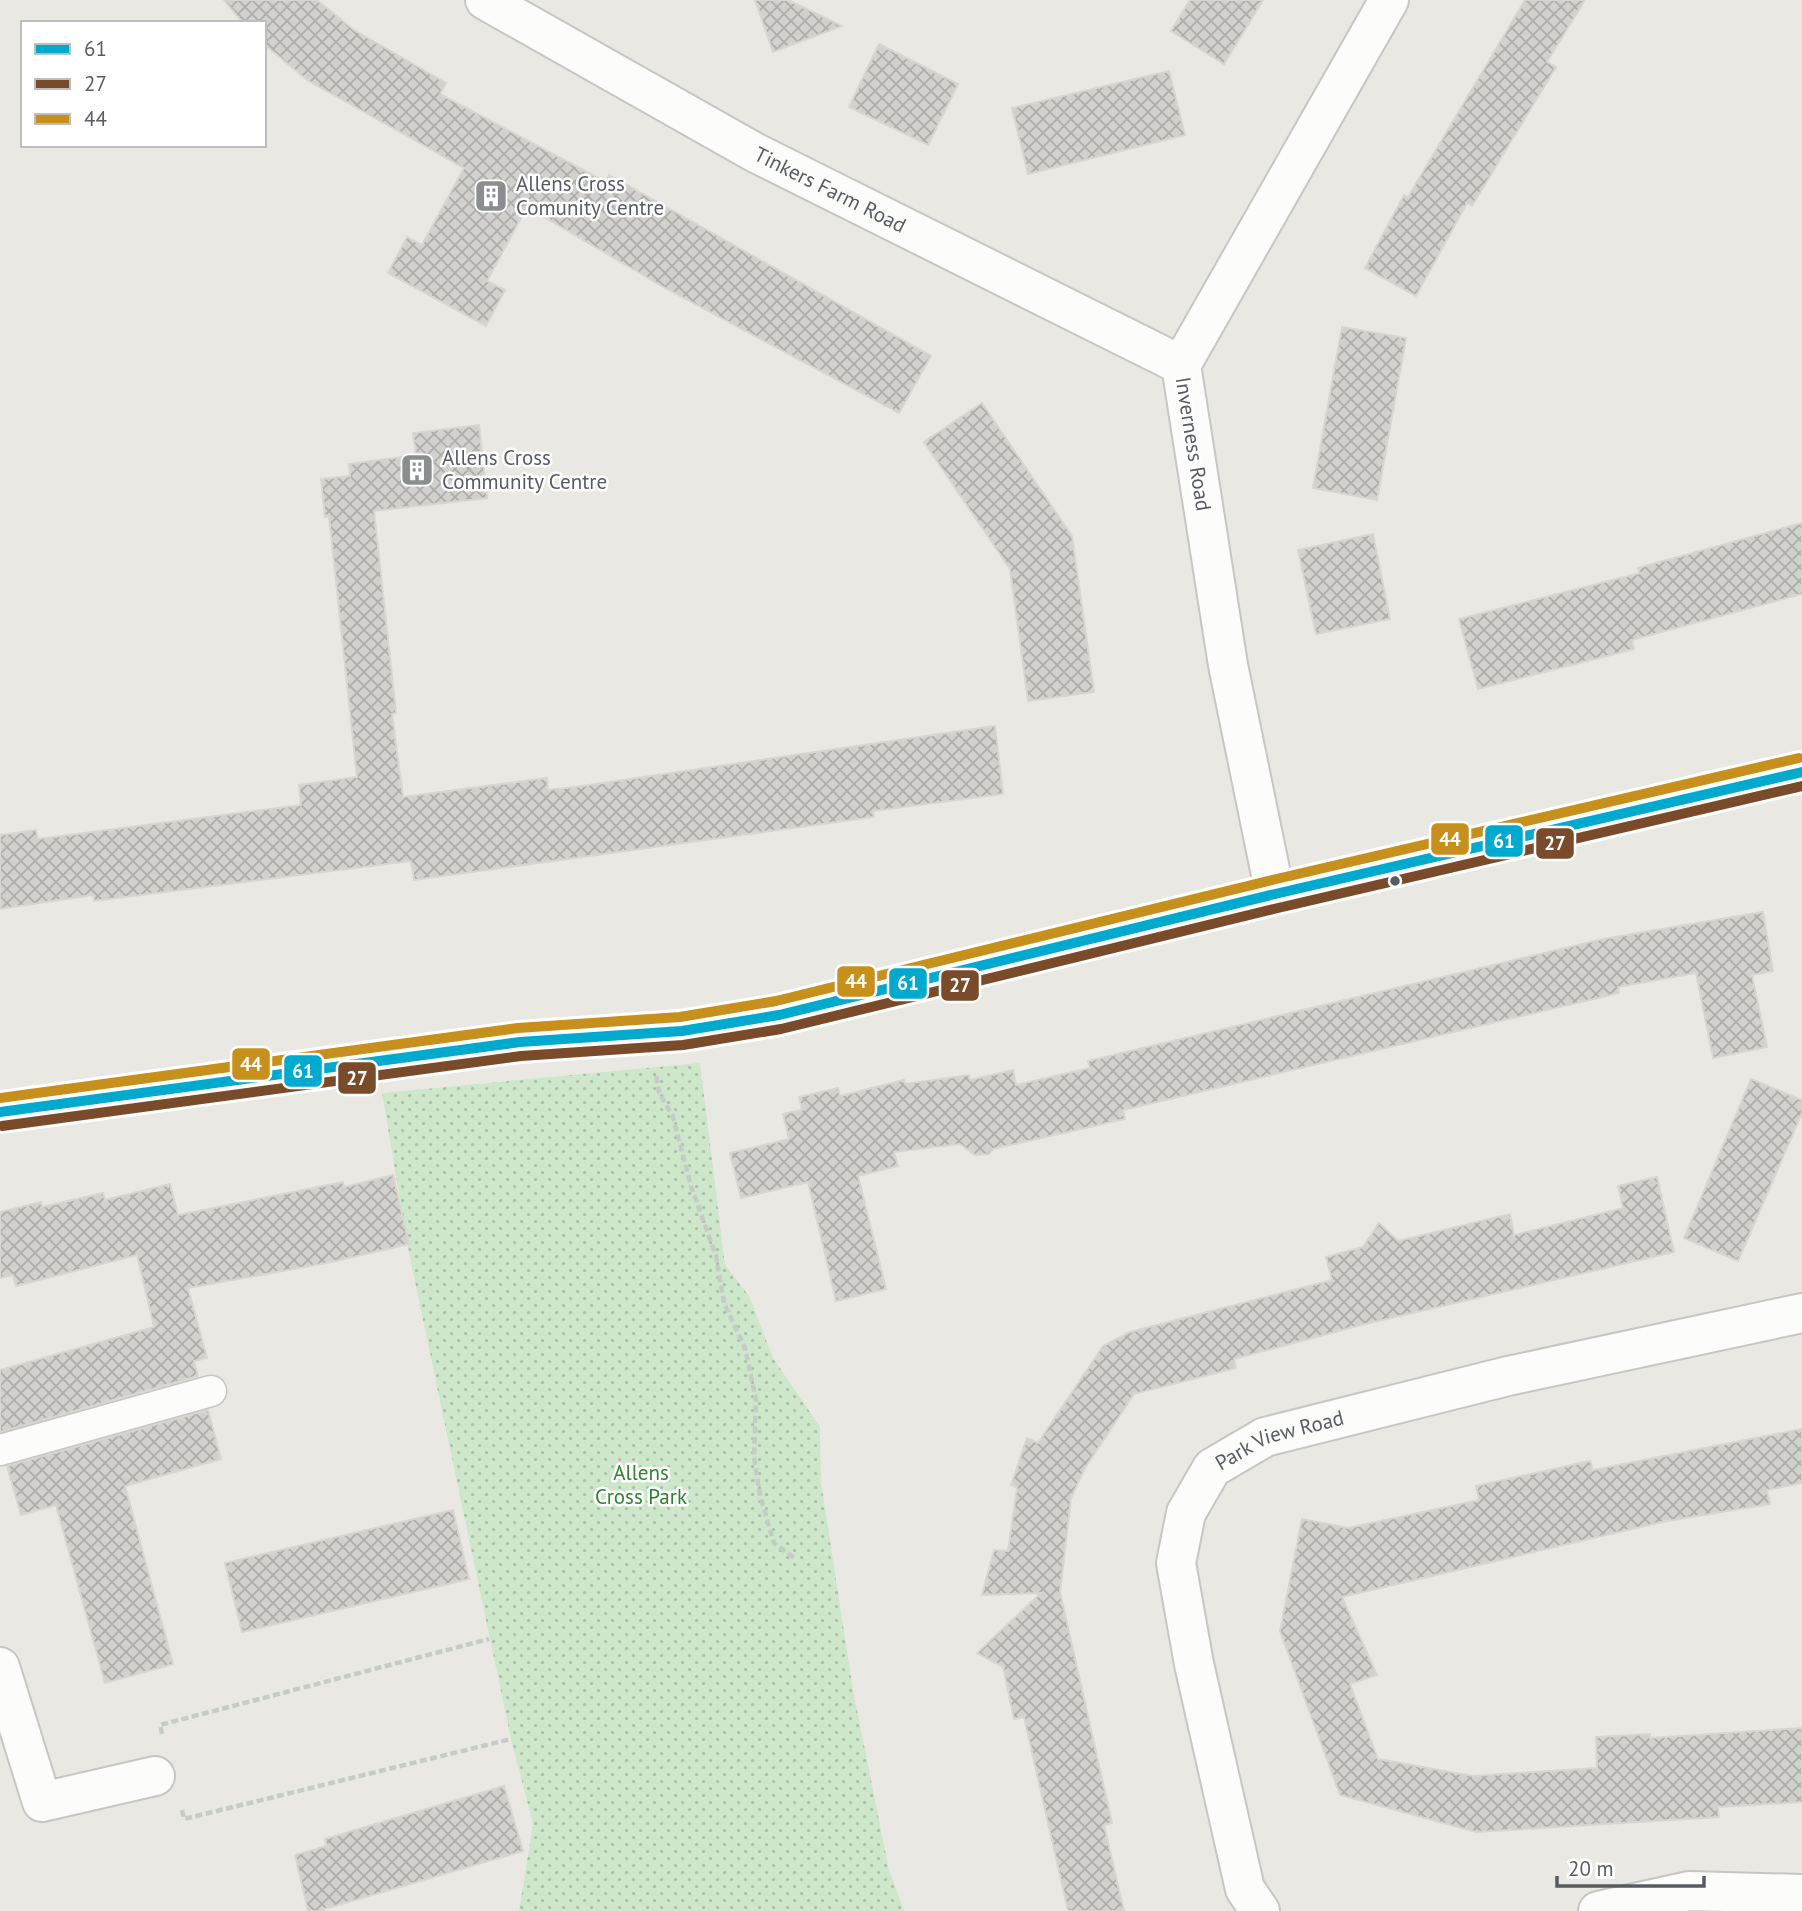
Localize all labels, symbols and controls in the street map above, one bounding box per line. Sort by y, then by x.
legend [21,21,266,147]
text: 61 [84,35,107,62]
text: 27 [84,70,107,97]
text: 44 [84,105,107,132]
street label: Tinkers Farm Road [750,140,911,239]
place label: Allens Cross Comunity Centre [516,170,664,221]
building icon: Allens Cross Comunity Centre [472,177,510,215]
street label: Inverness Road [1170,375,1217,513]
place label: Allens Cross Community Centre [442,444,607,495]
building icon: Allens Cross Community Centre [398,451,436,489]
line badge: 44 [1430,822,1470,856]
line badge: 61 [1484,824,1524,858]
text: 44 [1439,827,1461,851]
line badge: 27 [1535,827,1575,860]
text: 61 [1493,829,1515,853]
text: 27 [1544,831,1566,855]
unlabelled marker [1388,874,1402,888]
line badge: 44 [836,965,876,998]
line badge: 61 [888,967,928,1000]
text: 44 [845,969,867,993]
line badge: 27 [940,969,980,1002]
text: 61 [897,971,919,995]
text: 27 [949,973,971,997]
line badge: 44 [231,1047,271,1081]
text: 44 [240,1052,262,1076]
line badge: 61 [283,1054,323,1088]
text: 61 [292,1059,314,1083]
line badge: 27 [337,1061,377,1095]
text: 27 [346,1066,368,1090]
street label: Park View Road [1210,1404,1346,1476]
park label: Allens Cross Park [595,1459,687,1510]
scale bar [1557,1844,1704,1888]
text: 20 m [1568,1855,1614,1882]

